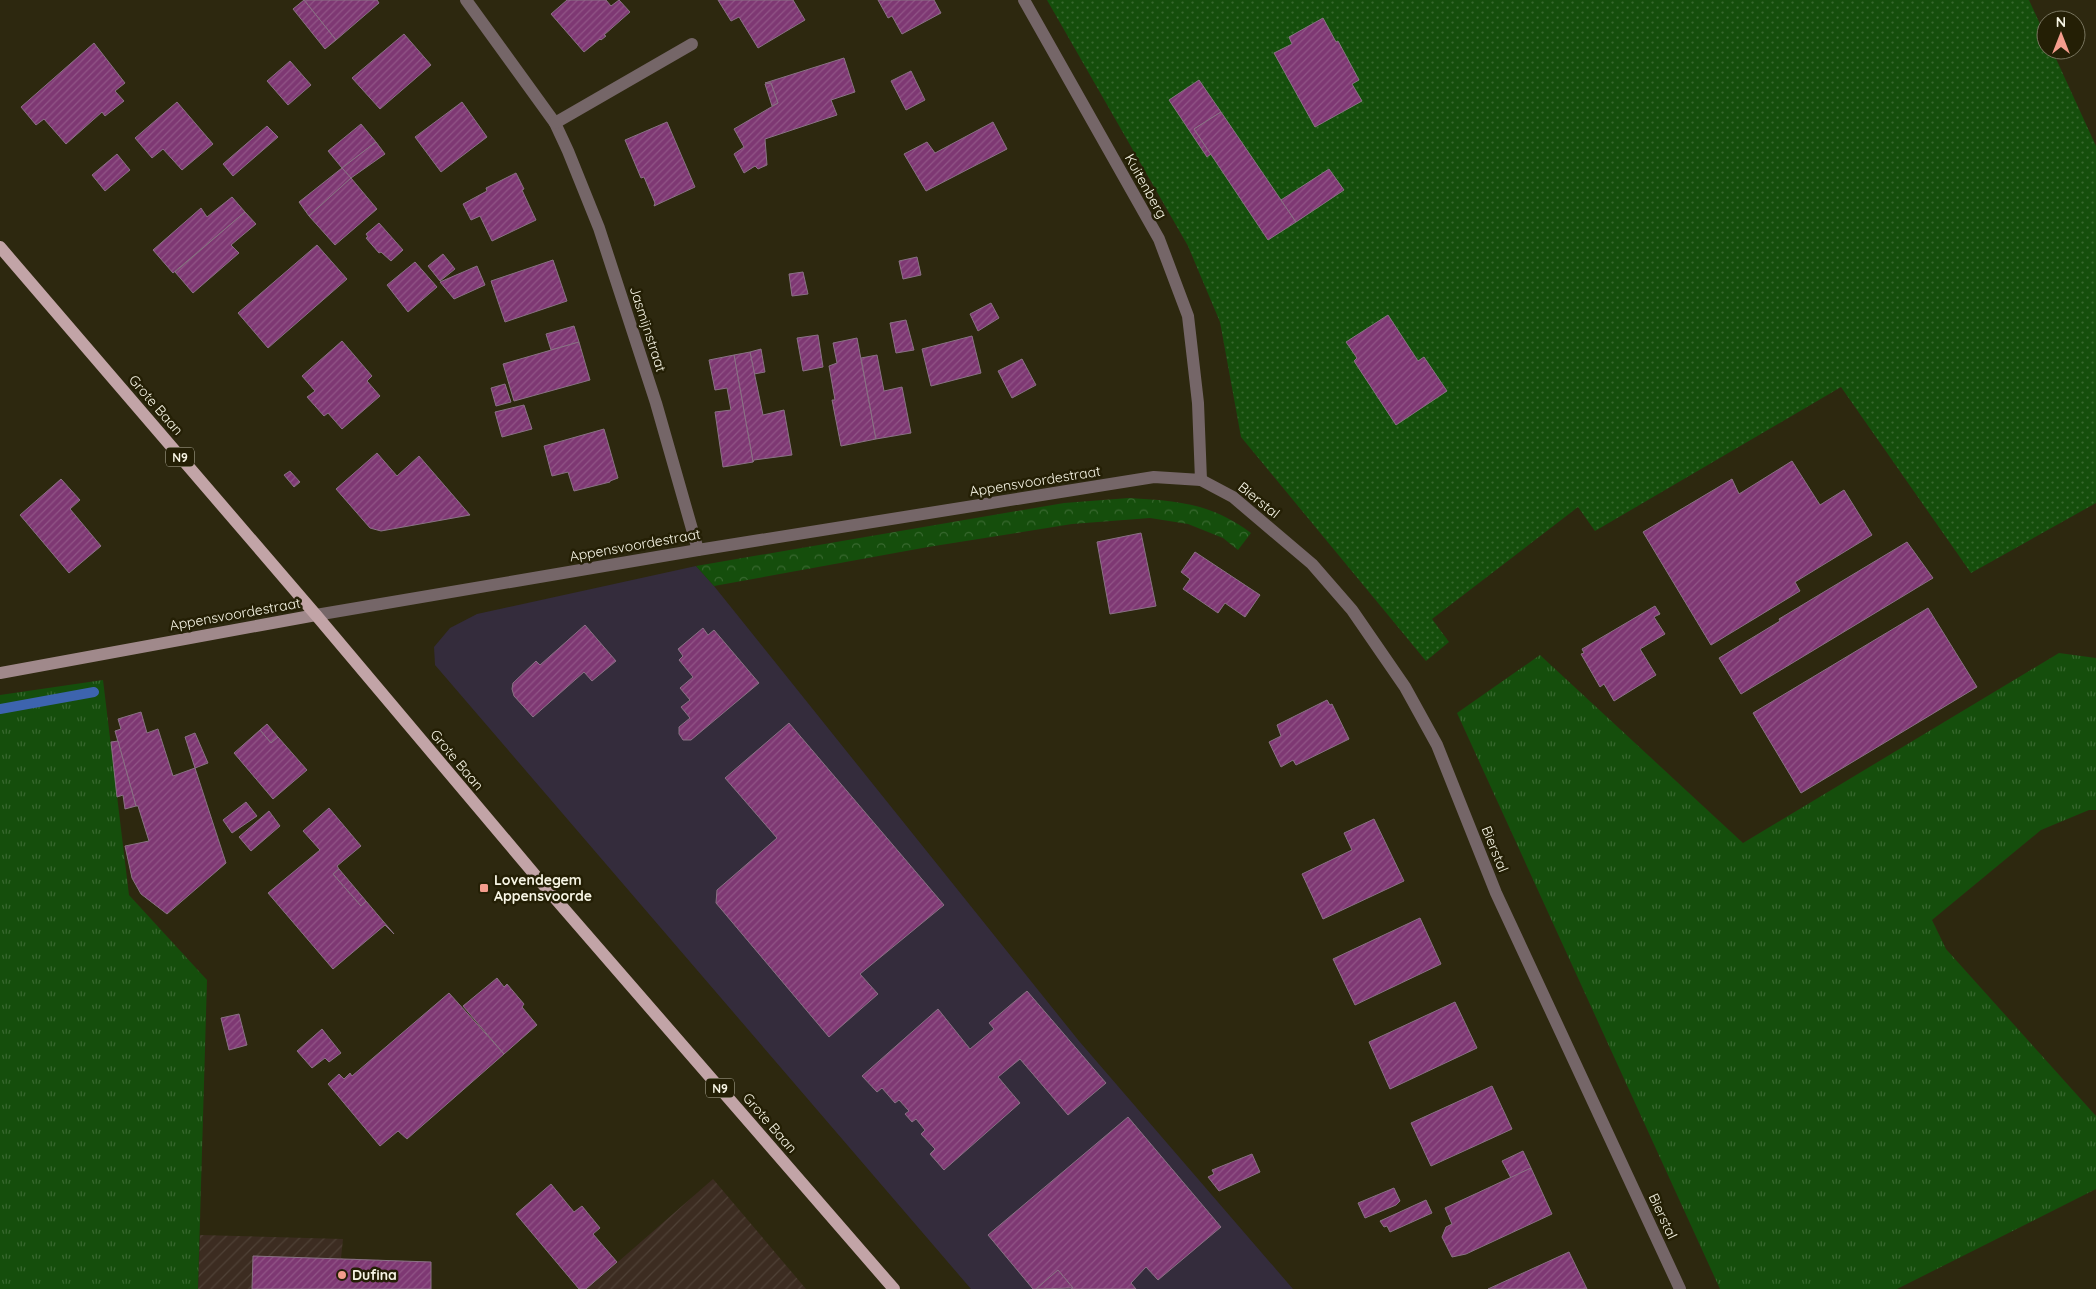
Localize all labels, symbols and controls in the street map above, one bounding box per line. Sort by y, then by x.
north arrow [2036,10,2086,60]
text: N [2056,13,2066,31]
street label: Kuitenberg [1121,150,1171,222]
street label: Jasmijnstraat [626,284,670,374]
street label: Grote Baan [125,371,187,439]
road number: N9 [166,448,194,467]
street label: Appensvoordestraat [968,462,1102,500]
street label: Bierstal [1235,478,1283,522]
street label: Appensvoordestraat [568,525,702,565]
street label: Appensvoordestraat [168,594,302,634]
street label: Grote Baan [426,726,488,794]
street label: Bierstal [1478,823,1512,875]
place label: Lovendegem Appensvoorde [494,871,592,905]
marker: Lovendegem Appensvoorde [478,882,490,894]
road number: N9 [706,1078,734,1098]
street label: Grote Baan [739,1089,801,1157]
street label: Bierstal [1645,1190,1681,1242]
place label: Dufina [352,1266,397,1284]
marker: Dufina [336,1269,348,1281]

